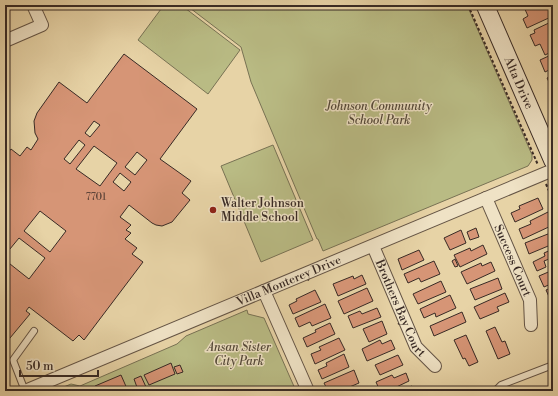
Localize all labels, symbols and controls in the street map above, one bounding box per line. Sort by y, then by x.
street label: Alta Drive [500,54,536,112]
park label: Johnson Community School Park [324,99,432,128]
house number: 7701 [86,191,107,203]
place label: Walter Johnson Middle School [220,196,304,225]
marker: Walter Johnson Middle School [208,205,218,215]
street label: Success Court [490,223,535,299]
street label: Villa Monterey Drive [233,252,344,310]
street label: Brothers Bay Court [371,257,429,361]
park label: Ansan Sister City Park [205,340,272,369]
scale bar [20,352,98,378]
text: 50 m [26,359,54,374]

